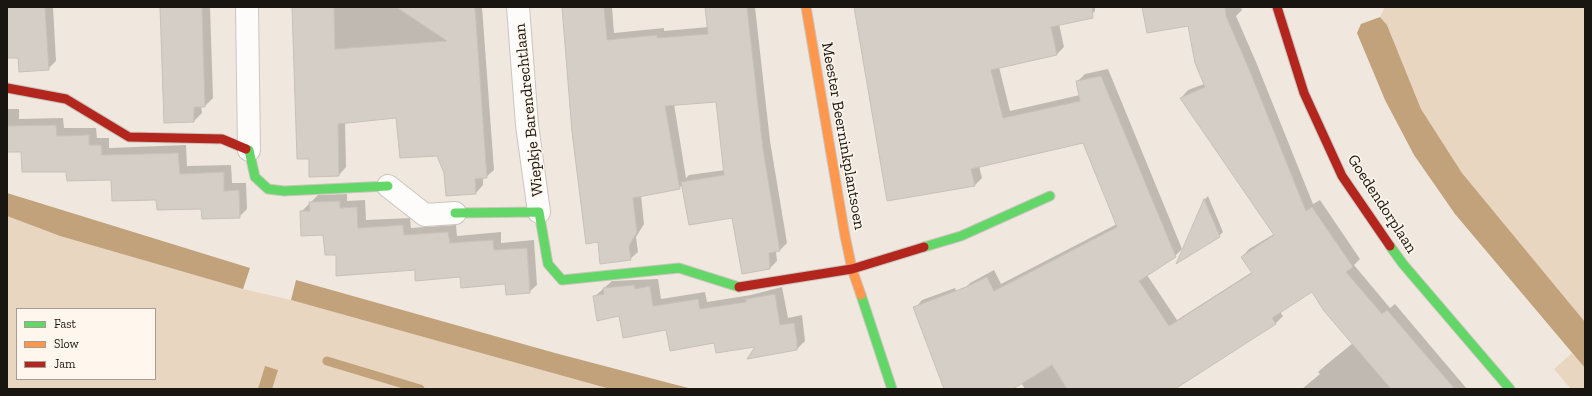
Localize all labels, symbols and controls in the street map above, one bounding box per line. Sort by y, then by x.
street label: Wiepkje Barendrechtlaan [510,22,548,198]
street label: Meester Beerninkplantsoen [817,41,869,231]
street label: Goedendorplaan [1343,151,1421,257]
legend [16,308,156,380]
text: Fast [54,317,76,331]
text: Slow [54,337,79,351]
text: Jam [54,357,75,371]

